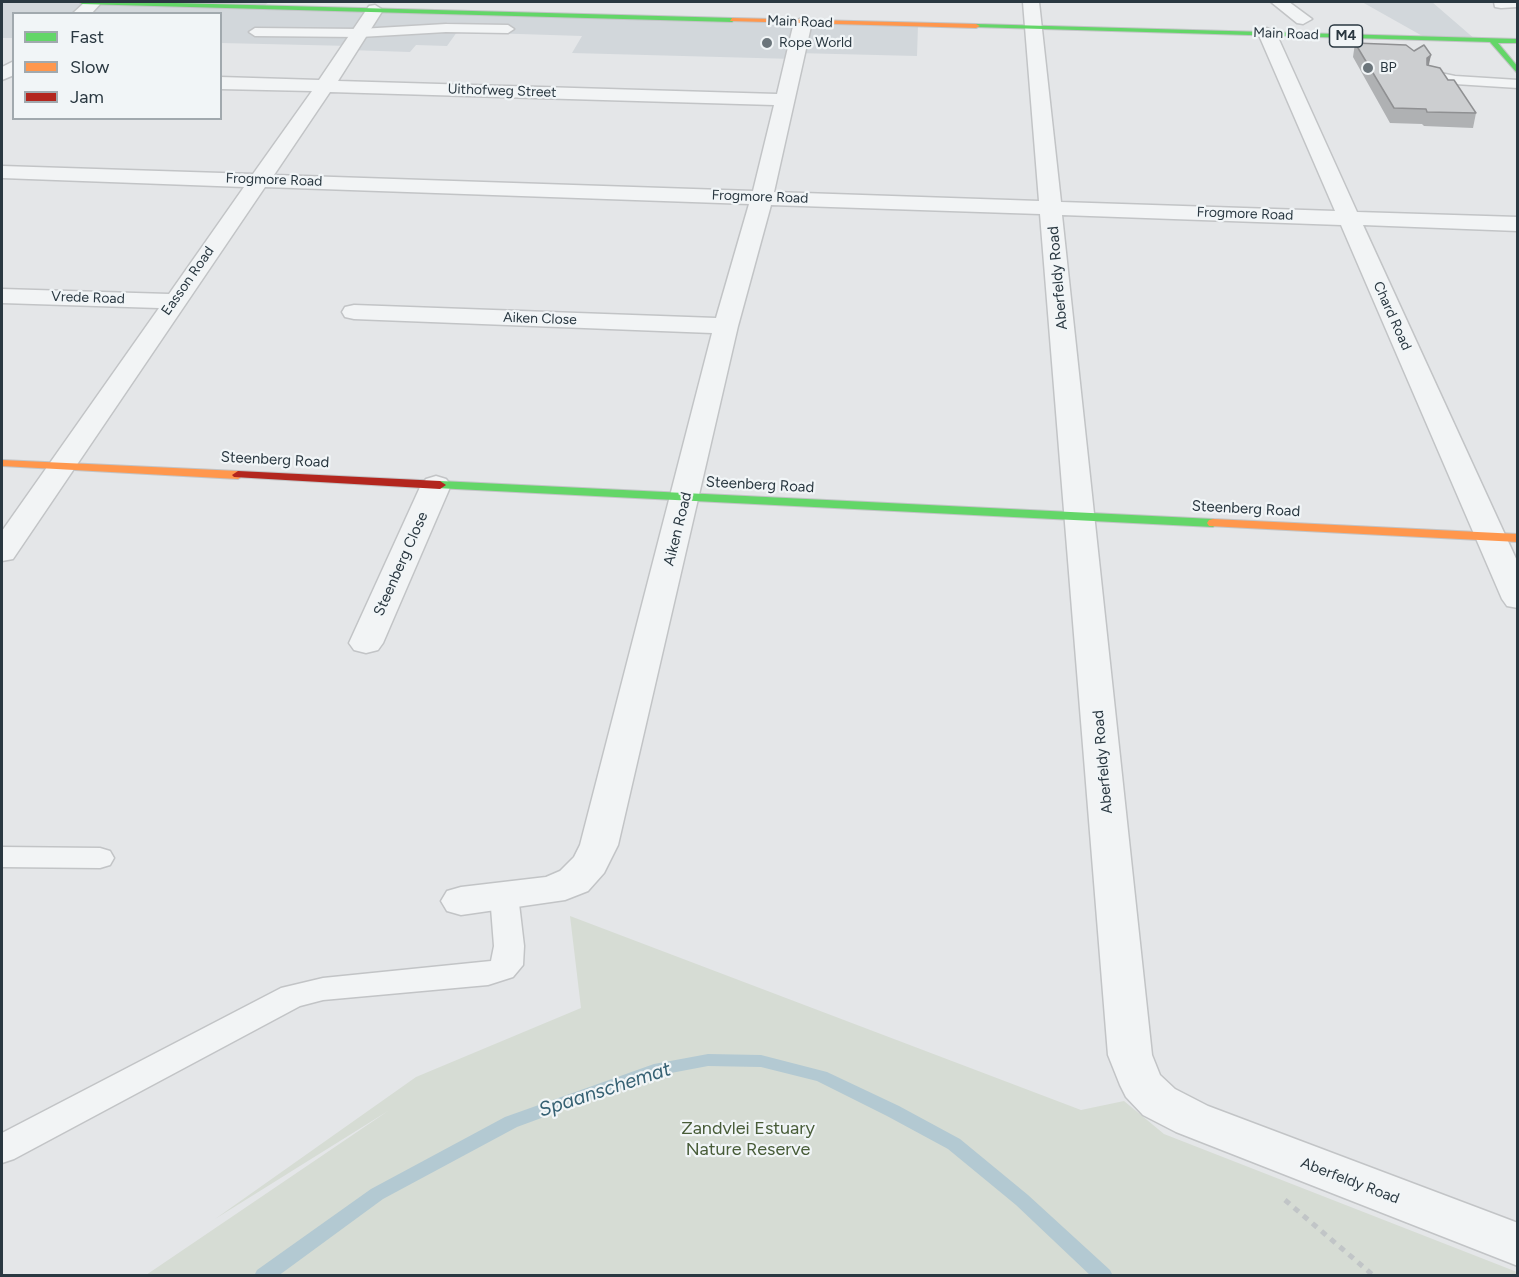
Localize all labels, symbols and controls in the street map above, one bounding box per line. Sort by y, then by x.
legend [12,12,222,120]
street label: Main Road [767,12,833,32]
street label: Main Road [1253,24,1319,44]
road number: M4 [1330,25,1362,47]
text: Fast [70,26,104,48]
place label: Rope World [779,35,852,51]
marker: Rope World [760,36,774,50]
text: Slow [70,56,109,78]
place label: BP [1380,60,1397,76]
marker: BP [1361,61,1375,75]
street label: Uithofweg Street [447,81,557,101]
text: Jam [70,86,104,108]
street label: Frogmore Road [225,170,323,190]
street label: Frogmore Road [711,187,809,207]
street label: Frogmore Road [1196,204,1294,224]
street label: Aberfeldy Road [1044,225,1072,331]
street label: Easson Road [158,243,218,319]
street label: Chard Road [1369,279,1415,353]
street label: Vrede Road [51,288,125,308]
street label: Aiken Close [503,309,577,329]
street label: Steenberg Road [220,448,330,472]
street label: Steenberg Road [705,473,815,497]
street label: Aiken Road [660,490,696,568]
street label: Steenberg Road [1191,497,1301,521]
street label: Steenberg Close [370,509,432,619]
street label: Aberfeldy Road [1089,709,1117,815]
water label: Spaanschemat [536,1057,674,1123]
park label: Zandvlei Estuary Nature Reserve [681,1118,815,1160]
street label: Aberfeldy Road [1298,1154,1402,1208]

